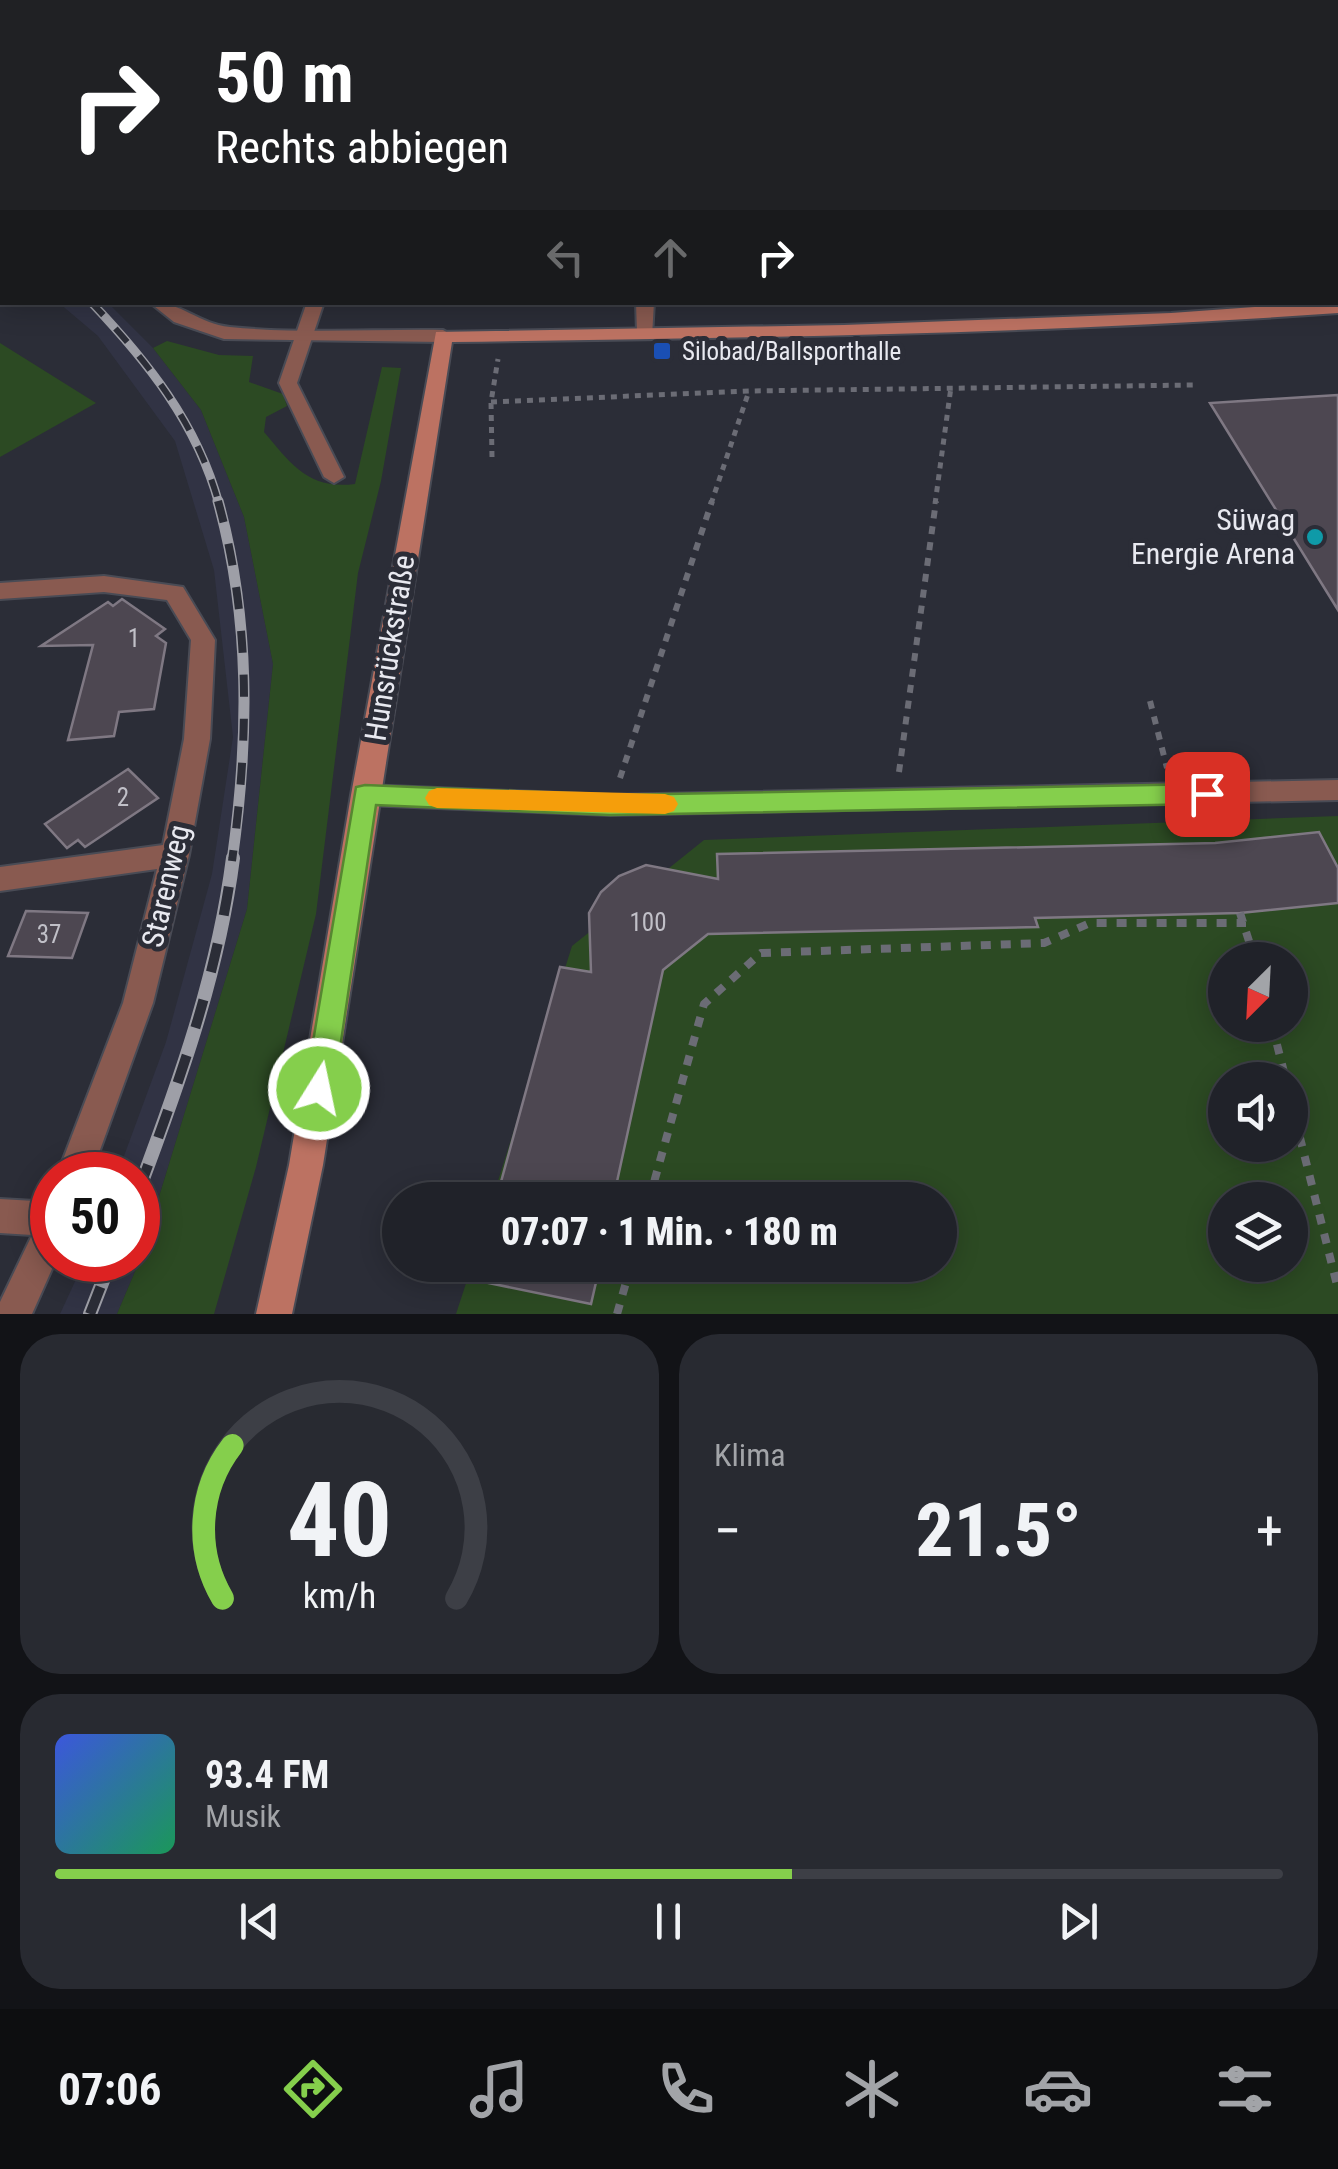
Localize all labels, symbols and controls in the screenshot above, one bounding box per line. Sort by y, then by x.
text: 50 m [215,37,354,119]
icon: right [50,40,180,170]
text: Rechts abbiegen [215,121,509,174]
icon: left [538,230,593,285]
icon: ahead [643,230,698,285]
icon: right [748,230,803,285]
place label: Silobad/Ballsporthalle [682,337,901,366]
marker: Silobad/Ballsporthalle [651,340,673,362]
place label: Süwag Energie Arena [1131,502,1295,571]
marker: Süwag Energie Arena [1304,526,1326,548]
street label: Hunsrückstraße [358,553,421,743]
house number: 1 [128,624,140,653]
pin [1165,752,1250,837]
icon: arrive [1180,767,1235,822]
house number: 2 [117,783,129,812]
street label: Starenweg [134,821,197,951]
house number: 100 [629,908,667,937]
house number: 37 [37,920,61,949]
north arrow [1208,942,1308,1042]
map controls [1208,942,1308,1282]
position arrow [267,1037,371,1141]
button: sound [1208,1062,1308,1162]
speed limit sign: 50 [30,1152,160,1282]
button: layers [1208,1182,1308,1282]
text: 07:07 · 1 Min. · 180 m [501,1210,838,1254]
text: Klima [714,1436,786,1474]
text: 40 [287,1460,392,1581]
text: 21.5° [916,1486,1082,1574]
text: − [714,1499,742,1563]
text: + [1256,1499,1283,1563]
text: km/h [303,1575,376,1617]
text: 93.4 FM [205,1753,329,1797]
text: Musik [205,1797,281,1835]
icon: previous [232,1894,287,1949]
icon: pause [641,1894,696,1949]
icon: next [1051,1894,1106,1949]
icon: directions [278,2054,348,2124]
icon: music [464,2054,534,2124]
icon: phone [651,2054,721,2124]
icon: climate [837,2054,907,2124]
icon: car [1023,2054,1093,2124]
icon: filters [1210,2054,1280,2124]
text: 07:06 [58,2063,161,2116]

